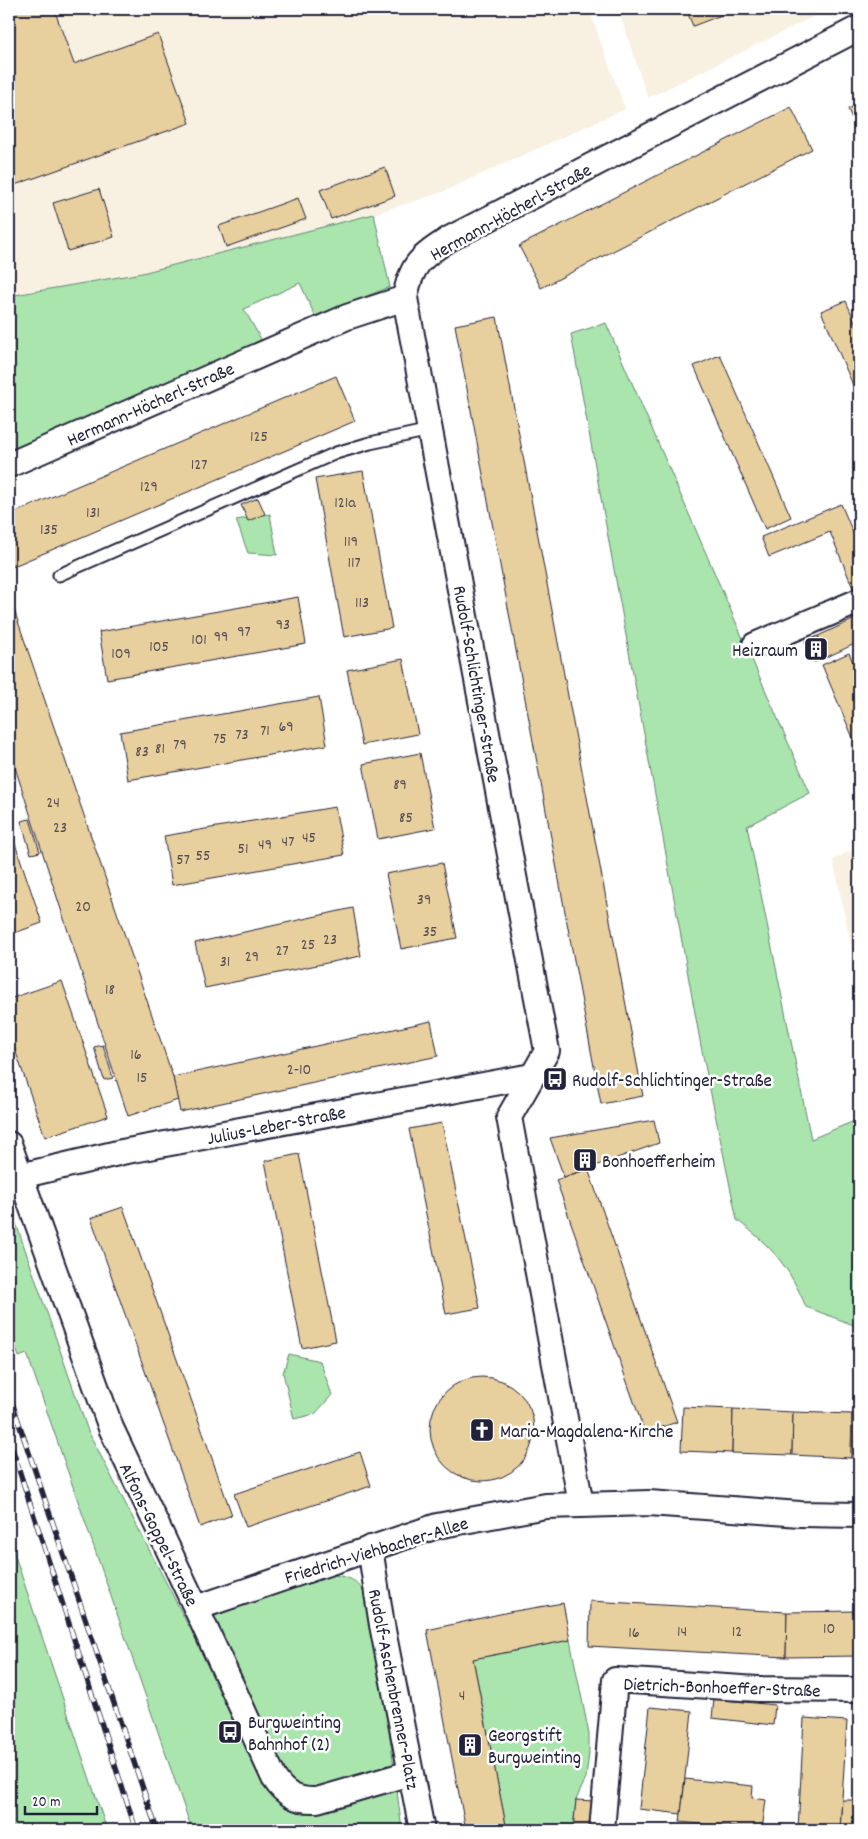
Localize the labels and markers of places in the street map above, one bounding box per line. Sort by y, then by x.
building icon: Heizraum [803,636,829,662]
place label: Heizraum [732,639,798,666]
bus stop icon: Rudolf-Schlichtinger-Straße [542,1066,568,1092]
place label: Rudolf-Schlichtinger-Straße [572,1069,772,1096]
building icon: Bonhoefferheim [572,1147,598,1173]
place label: Bonhoefferheim [602,1150,716,1177]
church icon: Maria-Magdalena-Kirche [469,1417,495,1443]
place label: Maria-Magdalena-Kirche [500,1420,673,1447]
place label: Burgweinting Bahnhof (2) [248,1711,341,1760]
bus stop icon: Burgweinting Bahnhof (2) [217,1719,243,1745]
place label: Georgstift Burgweinting [488,1724,581,1773]
building icon: Georgstift Burgweinting [457,1732,483,1758]

